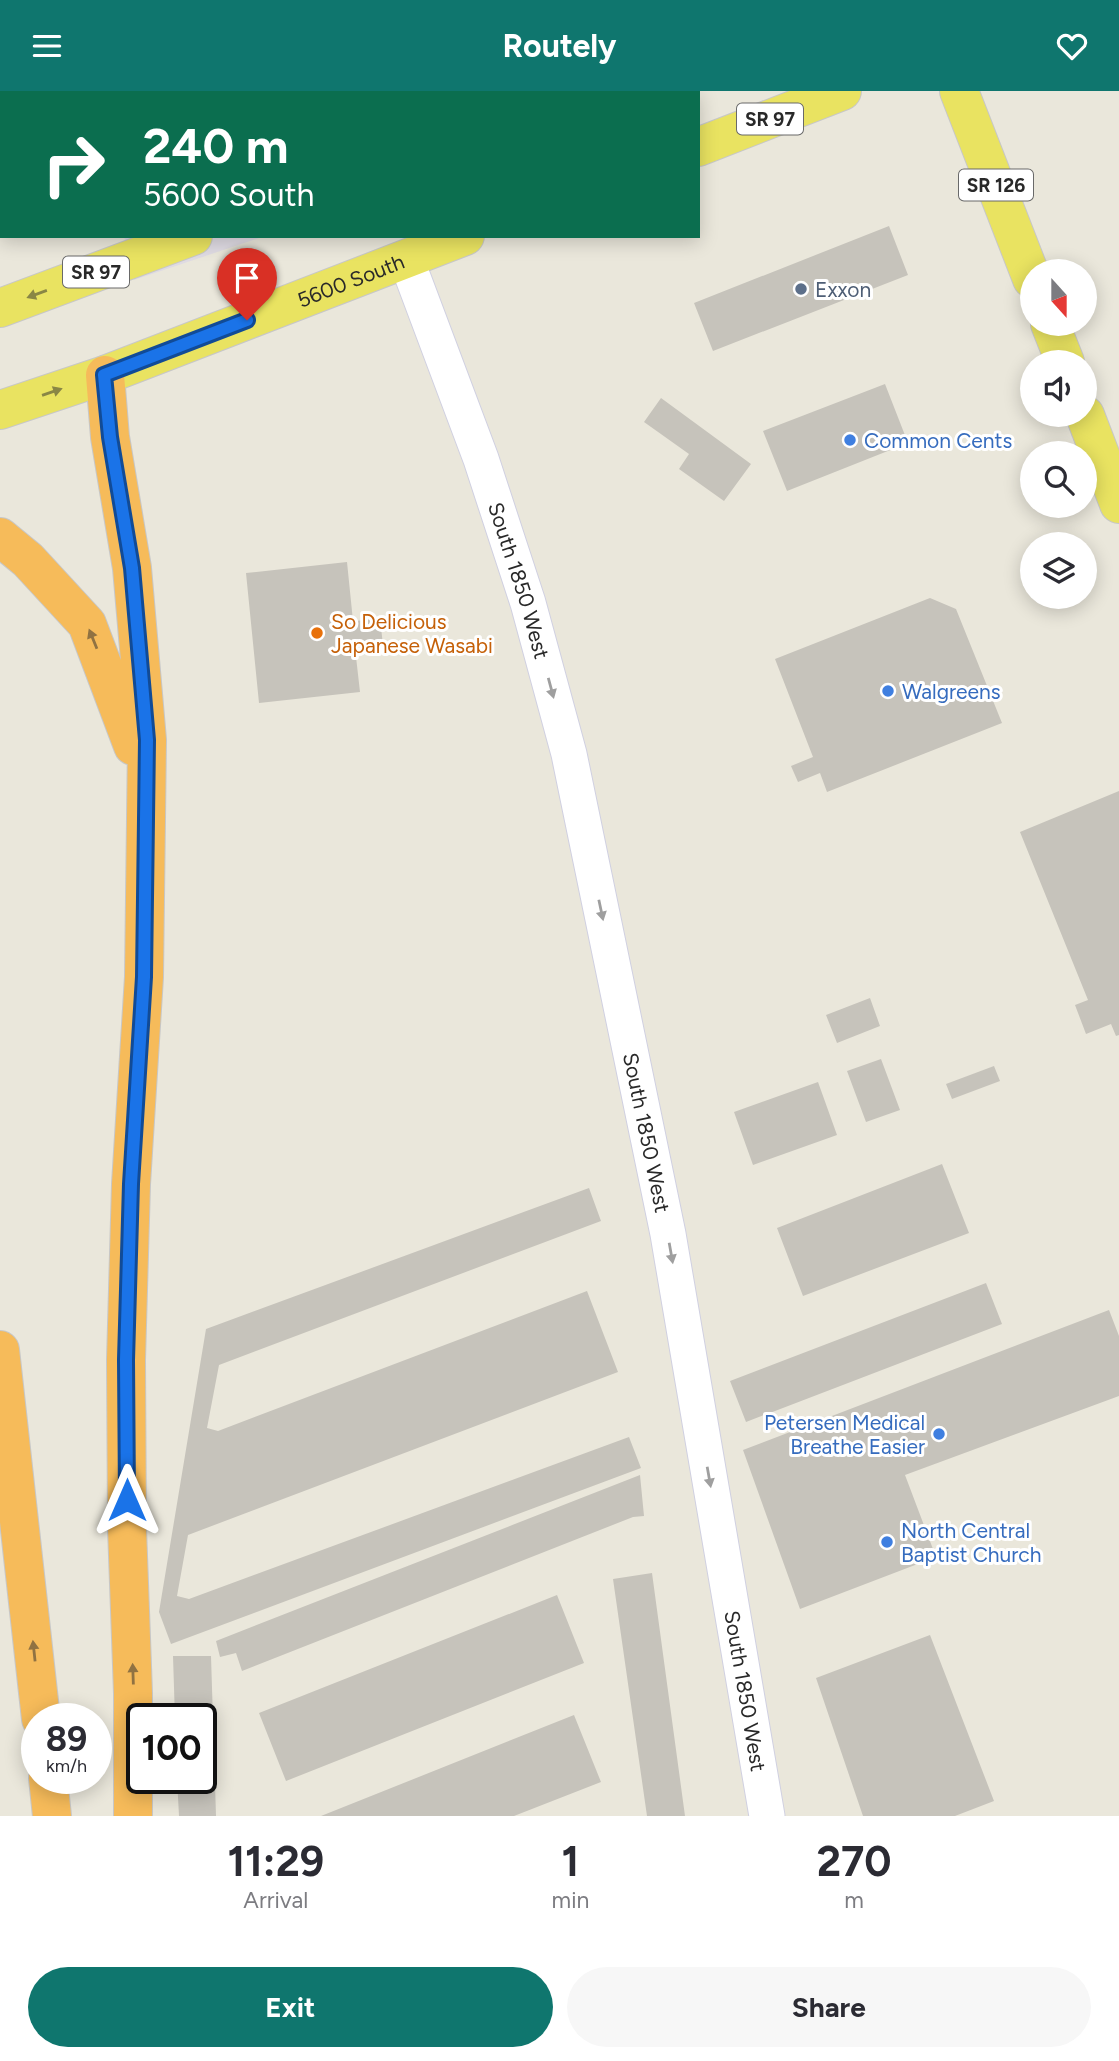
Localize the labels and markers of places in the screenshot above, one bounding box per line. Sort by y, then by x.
pin [217,248,277,320]
place label: Exxon [815,277,871,302]
marker: Exxon [793,281,809,297]
place label: Common Cents [864,428,1012,453]
marker: Common Cents [842,432,858,448]
place label: So Delicious Japanese Wasabi [331,609,493,658]
marker: So Delicious Japanese Wasabi [309,625,325,641]
place label: Walgreens [902,679,1001,704]
marker: Walgreens [880,683,896,699]
place label: Petersen Medical Breathe Easier [764,1410,925,1459]
marker: Petersen Medical Breathe Easier [931,1426,947,1442]
place label: North Central Baptist Church [901,1518,1041,1567]
marker: North Central Baptist Church [879,1534,895,1550]

